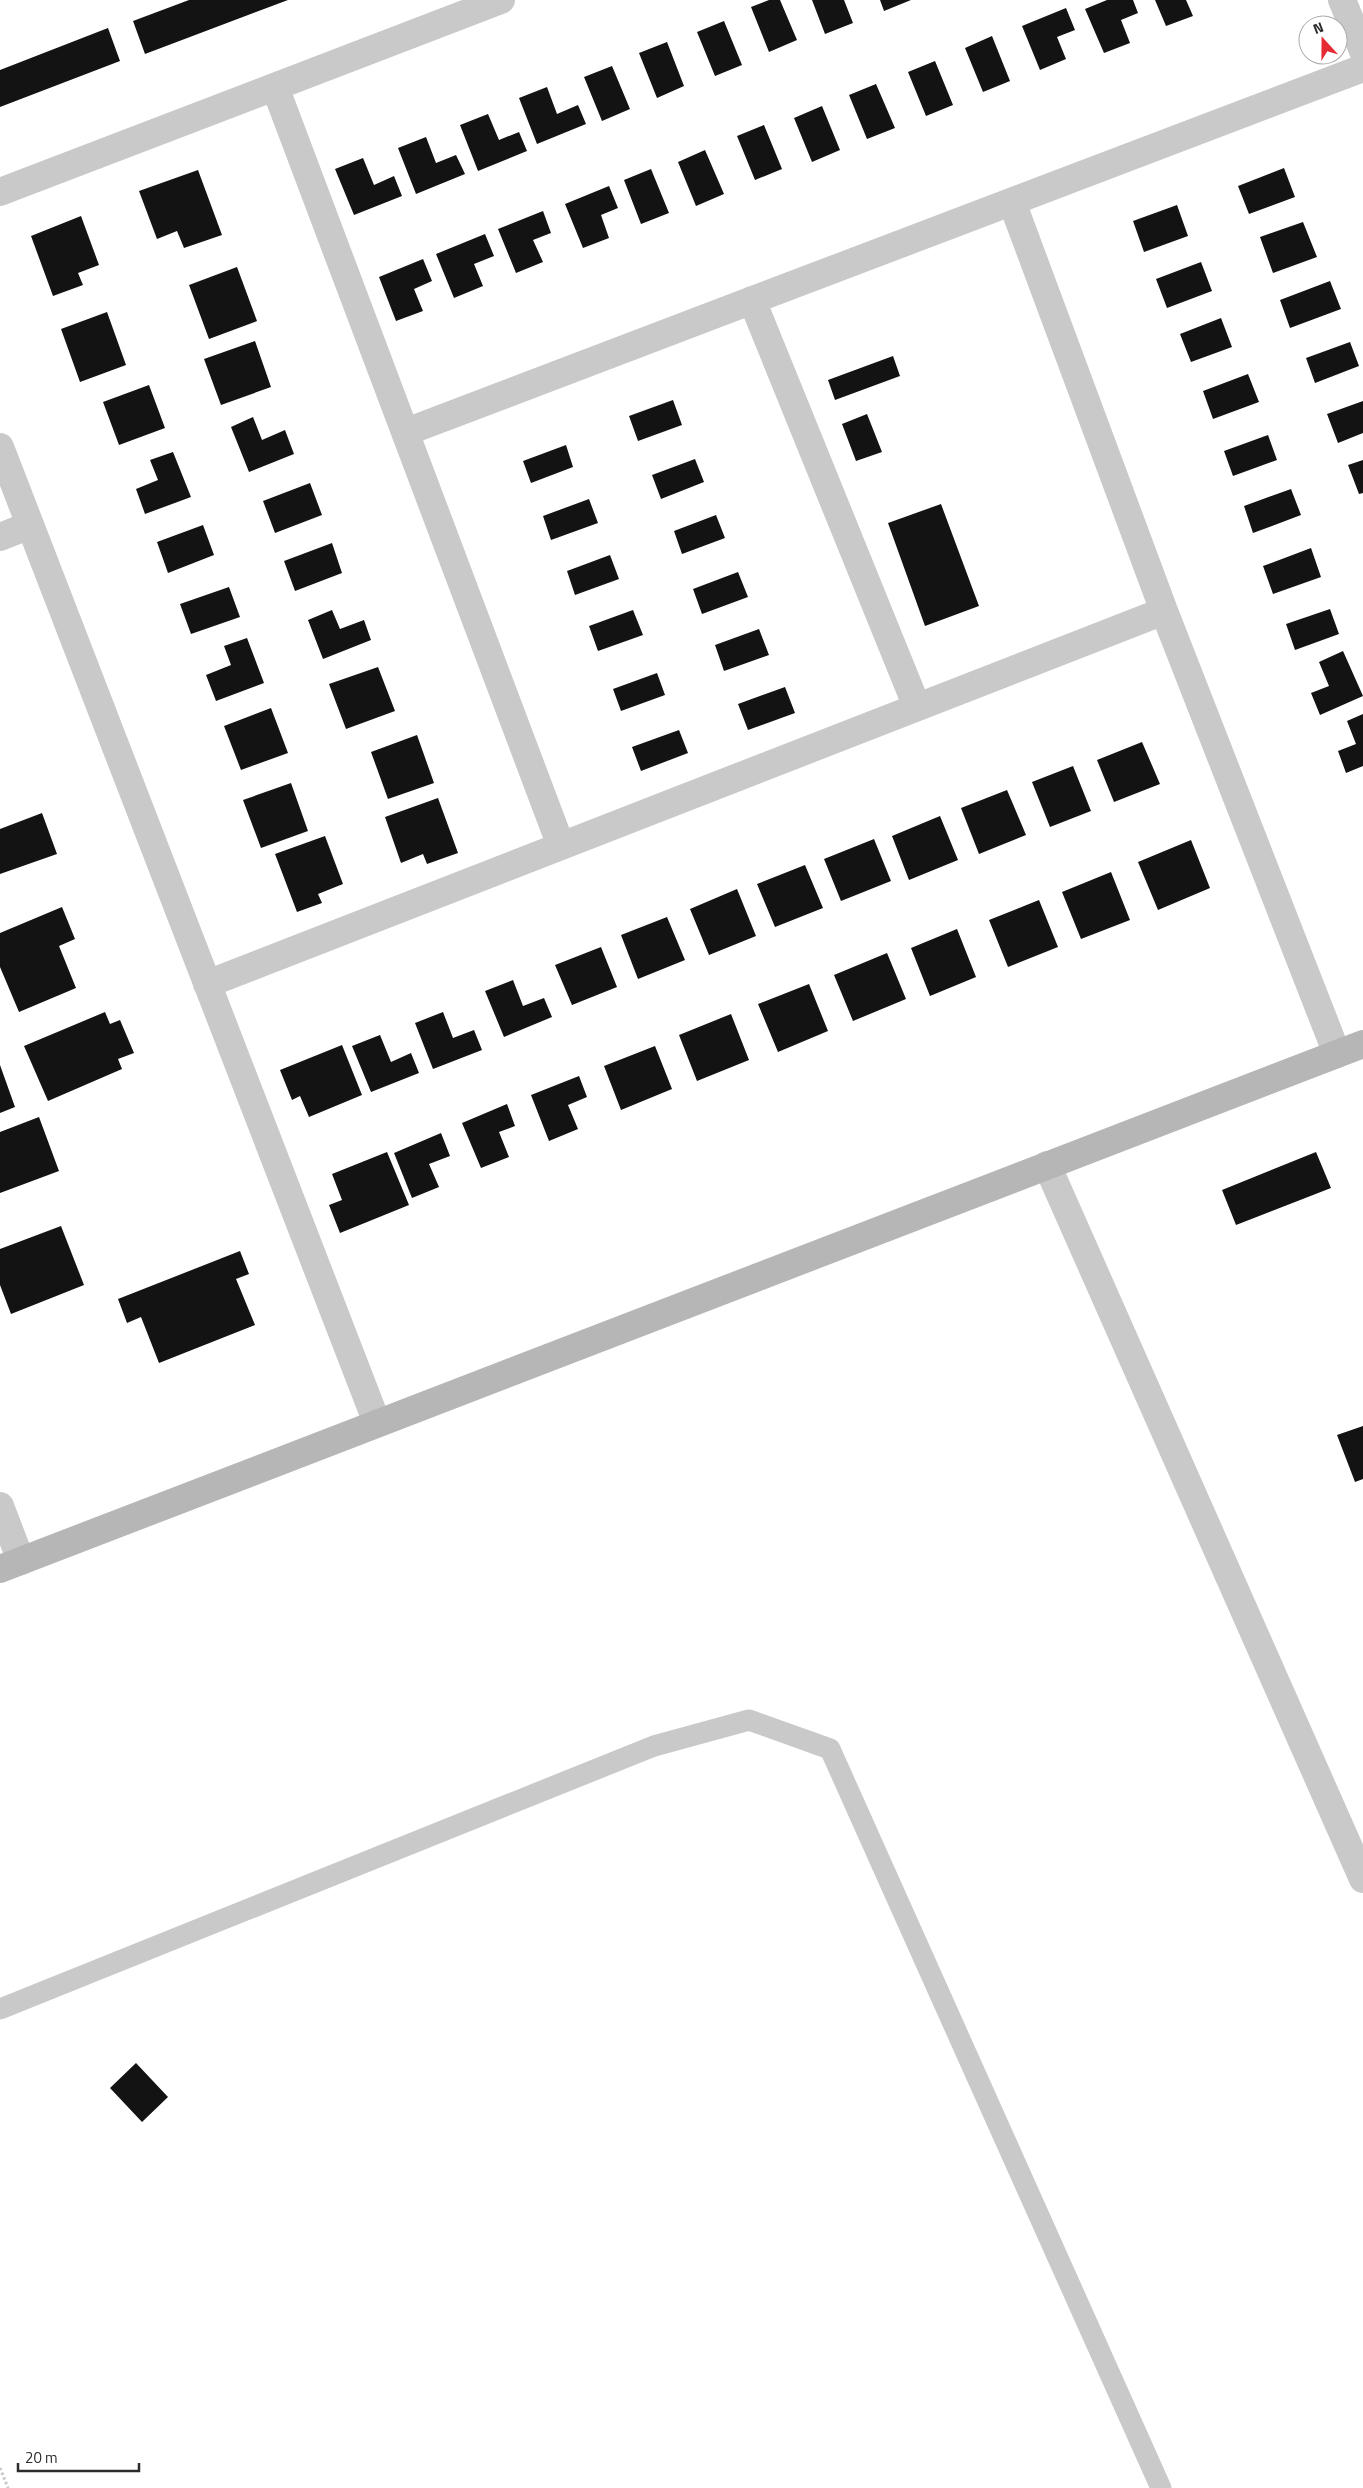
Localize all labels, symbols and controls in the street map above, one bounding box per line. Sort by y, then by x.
north arrow [1298,15,1348,65]
text: N [1310,16,1326,39]
scale bar [18,2440,139,2472]
text: 20 m [25,2446,58,2469]

